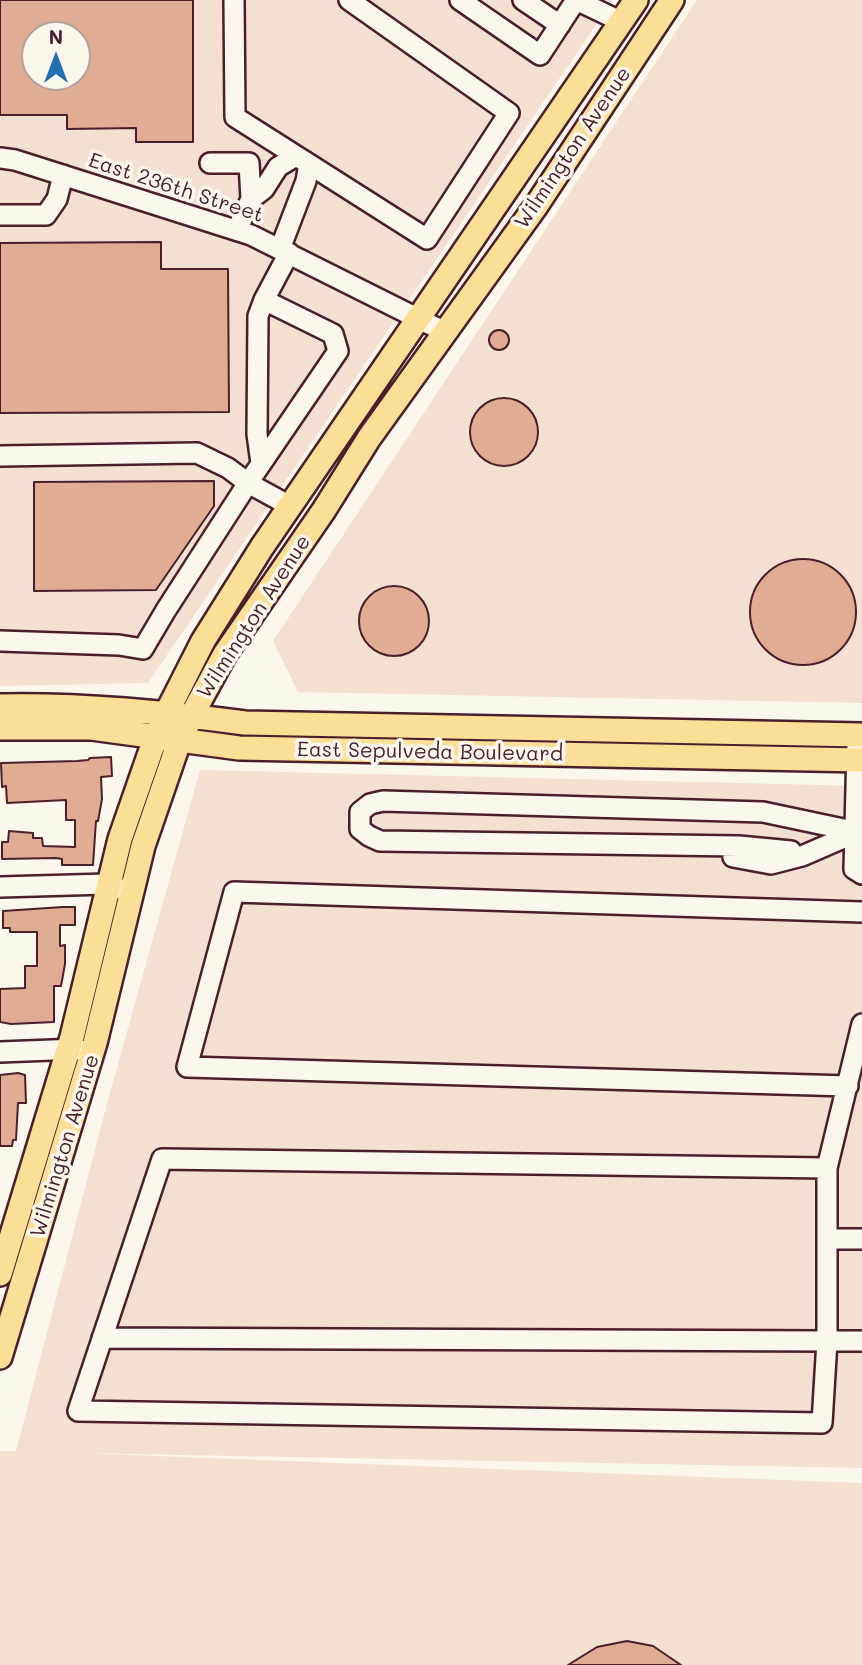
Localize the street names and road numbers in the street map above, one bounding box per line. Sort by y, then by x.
street label: Wilmington Avenue [509,62,637,234]
street label: East 236th Street [85,148,267,228]
street label: Wilmington Avenue [192,531,316,703]
street label: East Sepulveda Boulevard [297,737,563,767]
street label: Wilmington Avenue [25,1052,105,1240]

